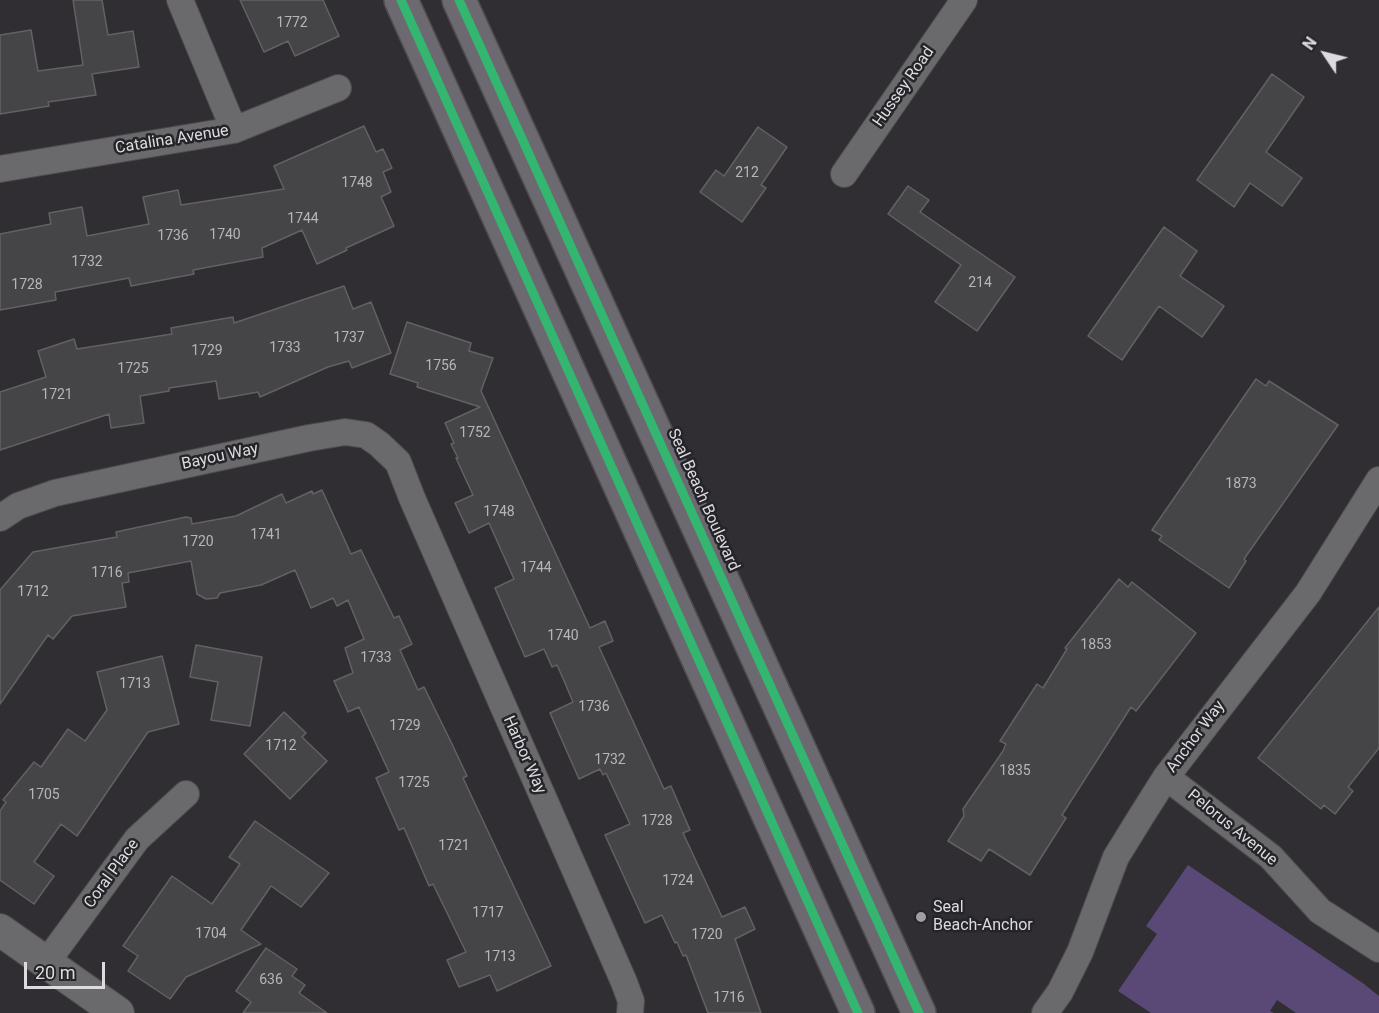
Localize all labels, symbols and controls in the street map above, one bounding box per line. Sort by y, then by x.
house number: 1772 [276,15,308,31]
north arrow [1295,24,1355,84]
text: N [1299,33,1321,53]
street label: Hussey Road [869,43,939,131]
street label: Catalina Avenue [114,122,230,158]
house number: 212 [735,165,759,181]
house number: 1748 [341,175,373,191]
house number: 1744 [287,211,319,227]
house number: 1740 [209,227,241,243]
house number: 1736 [157,228,189,244]
house number: 1732 [71,254,103,270]
house number: 214 [968,275,992,291]
house number: 1728 [11,277,43,293]
house number: 1737 [333,330,365,346]
house number: 1733 [269,340,301,356]
house number: 1729 [191,343,223,359]
house number: 1756 [425,358,457,374]
house number: 1725 [117,361,149,377]
house number: 1721 [41,387,73,403]
house number: 1752 [459,425,491,441]
street label: Seal Beach Boulevard [663,426,743,574]
street label: Bayou Way [180,439,260,475]
house number: 1873 [1225,476,1257,492]
house number: 1748 [483,504,515,520]
house number: 1741 [250,527,282,543]
house number: 1720 [182,534,214,550]
house number: 1744 [520,560,552,576]
house number: 1716 [91,565,123,581]
house number: 1712 [17,584,49,600]
house number: 1740 [547,628,579,644]
house number: 1853 [1080,637,1112,653]
house number: 1733 [360,650,392,666]
house number: 1713 [119,676,151,692]
street label: Anchor Way [1163,697,1229,777]
house number: 1736 [578,699,610,715]
street label: Harbor Way [498,713,550,797]
house number: 1729 [389,718,421,734]
house number: 1712 [265,738,297,754]
house number: 1732 [594,752,626,768]
house number: 1835 [999,763,1031,779]
house number: 1725 [398,775,430,791]
street label: Pelorus Avenue [1183,786,1281,870]
house number: 1705 [28,787,60,803]
house number: 1728 [641,813,673,829]
street label: Coral Place [80,836,144,912]
house number: 1721 [438,838,470,854]
house number: 1724 [662,873,694,889]
place label: Seal Beach-Anchor [933,898,1033,936]
house number: 1717 [472,905,504,921]
marker: Seal Beach-Anchor [914,910,928,924]
house number: 1704 [195,926,227,942]
house number: 1720 [691,927,723,943]
house number: 1713 [484,949,516,965]
scale bar [27,950,108,988]
text: 20 m [35,962,75,983]
house number: 636 [259,972,283,988]
house number: 1716 [713,990,745,1006]

